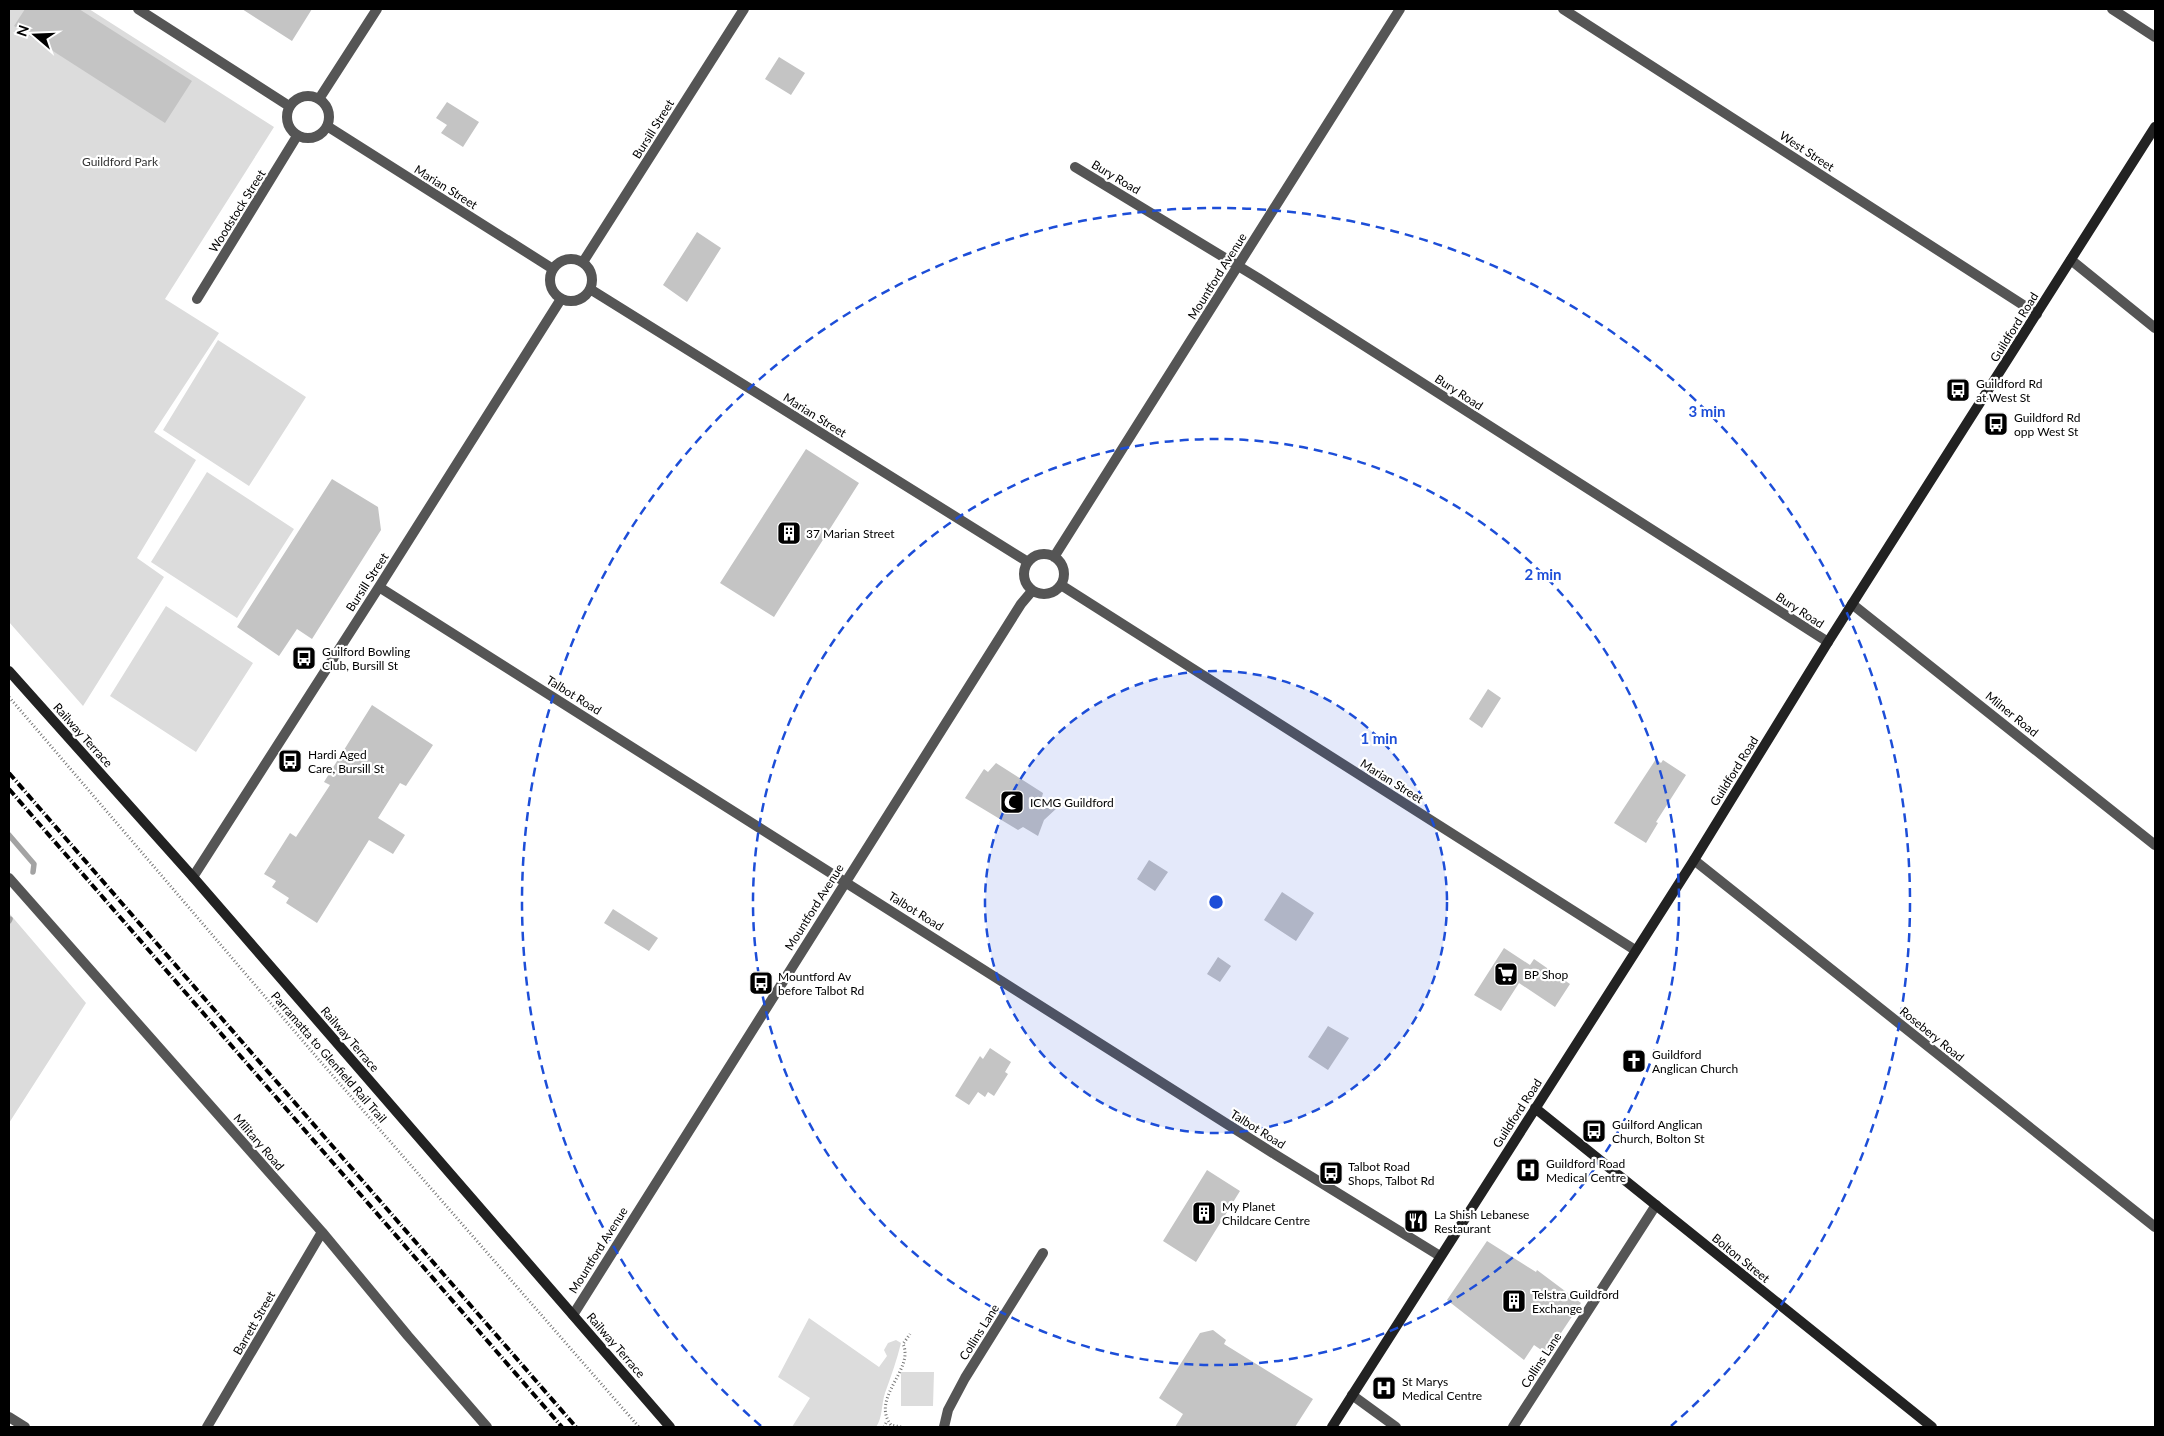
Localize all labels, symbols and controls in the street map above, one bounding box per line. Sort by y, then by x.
north arrow [10,10,60,60]
text: N [12,23,32,38]
street label: Bursill Street [629,96,677,161]
street label: West Street [1777,128,1838,175]
park label: Guildford Park [82,154,159,169]
street label: Bury Road [1089,157,1143,197]
street label: Marian Street [412,162,481,213]
street label: Woodstock Street [206,166,269,255]
street label: Mountford Avenue [1184,230,1250,322]
street label: Guildford Road [1987,289,2041,365]
street label: Bury Road [1432,371,1486,413]
place label: Guildford Rd at West St [1976,376,2042,405]
bus stop icon: Guildford Rd at West St [1945,377,1971,403]
street label: Marian Street [781,390,850,441]
text: 3 min [1688,402,1726,420]
place label: Guildford Rd opp West St [2014,410,2080,439]
bus stop icon: Guildford Rd opp West St [1983,411,2009,437]
building icon: 37 Marian Street [776,520,802,546]
place label: 37 Marian Street [806,526,895,541]
street label: Bursill Street [342,549,392,614]
text: 2 min [1524,565,1562,583]
street label: Bury Road [1773,589,1827,631]
place label: Guilford Bowling Club, Bursill St [322,644,410,673]
bus stop icon: Guilford Bowling Club, Bursill St [291,645,317,671]
street label: Talbot Road [544,672,604,718]
street label: Milner Road [1983,688,2041,740]
street label: Railway Terrace [50,700,116,770]
text: 1 min [1360,729,1398,747]
street label: Guildford Road [1707,733,1761,809]
place label: Hardi Aged Care, Bursill St [308,747,385,776]
bus stop icon: Hardi Aged Care, Bursill St [277,748,303,774]
street label: Marian Street [1358,756,1427,807]
mosque icon: ICMG Guildford [999,789,1025,815]
place label: ICMG Guildford [1030,795,1114,810]
street label: Mountford Avenue [781,861,847,953]
street label: Talbot Road [886,888,946,934]
centre of rings [1207,893,1225,911]
supermarket icon: BP Shop [1493,961,1519,987]
place label: BP Shop [1524,967,1569,982]
place label: Mountford Av before Talbot Rd [778,969,864,998]
bus stop icon: Mountford Av before Talbot Rd [748,970,774,996]
street label: Parramatta to Glenfield Rail Trail [268,988,390,1126]
street label: Railway Terrace [318,1003,382,1075]
street label: Rosebery Road [1897,1003,1967,1065]
place label: Guildford Anglican Church [1652,1047,1738,1076]
church icon: Guildford Anglican Church [1621,1048,1647,1074]
street label: Guildford Road [1489,1076,1545,1150]
street label: Talbot Road [1228,1106,1288,1152]
street label: Military Road [230,1111,288,1173]
place label: Guilford Anglican Church, Bolton St [1612,1117,1705,1146]
bus stop icon: Guilford Anglican Church, Bolton St [1581,1118,1607,1144]
place label: Guildford Road Medical Centre [1546,1156,1626,1185]
hospital icon: Guildford Road Medical Centre [1515,1157,1541,1183]
place label: Talbot Road Shops, Talbot Rd [1348,1159,1435,1188]
bus stop icon: Talbot Road Shops, Talbot Rd [1318,1160,1344,1186]
place label: My Planet Childcare Centre [1222,1199,1310,1228]
building icon: My Planet Childcare Centre [1191,1200,1217,1226]
street label: Mountford Avenue [565,1204,631,1296]
place label: La Shish Lebanese Restaurant [1434,1207,1529,1236]
restaurant icon: La Shish Lebanese Restaurant [1403,1208,1429,1234]
street label: Bolton Street [1709,1230,1773,1286]
place label: Telstra Guildford Exchange [1532,1287,1619,1316]
street label: Barrett Street [230,1288,279,1358]
building icon: Telstra Guildford Exchange [1501,1288,1527,1314]
street label: Collins Lane [956,1301,1002,1363]
street label: Railway Terrace [584,1309,648,1381]
street label: Collins Lane [1517,1329,1565,1391]
place label: St Marys Medical Centre [1402,1374,1482,1403]
hospital icon: St Marys Medical Centre [1371,1375,1397,1401]

